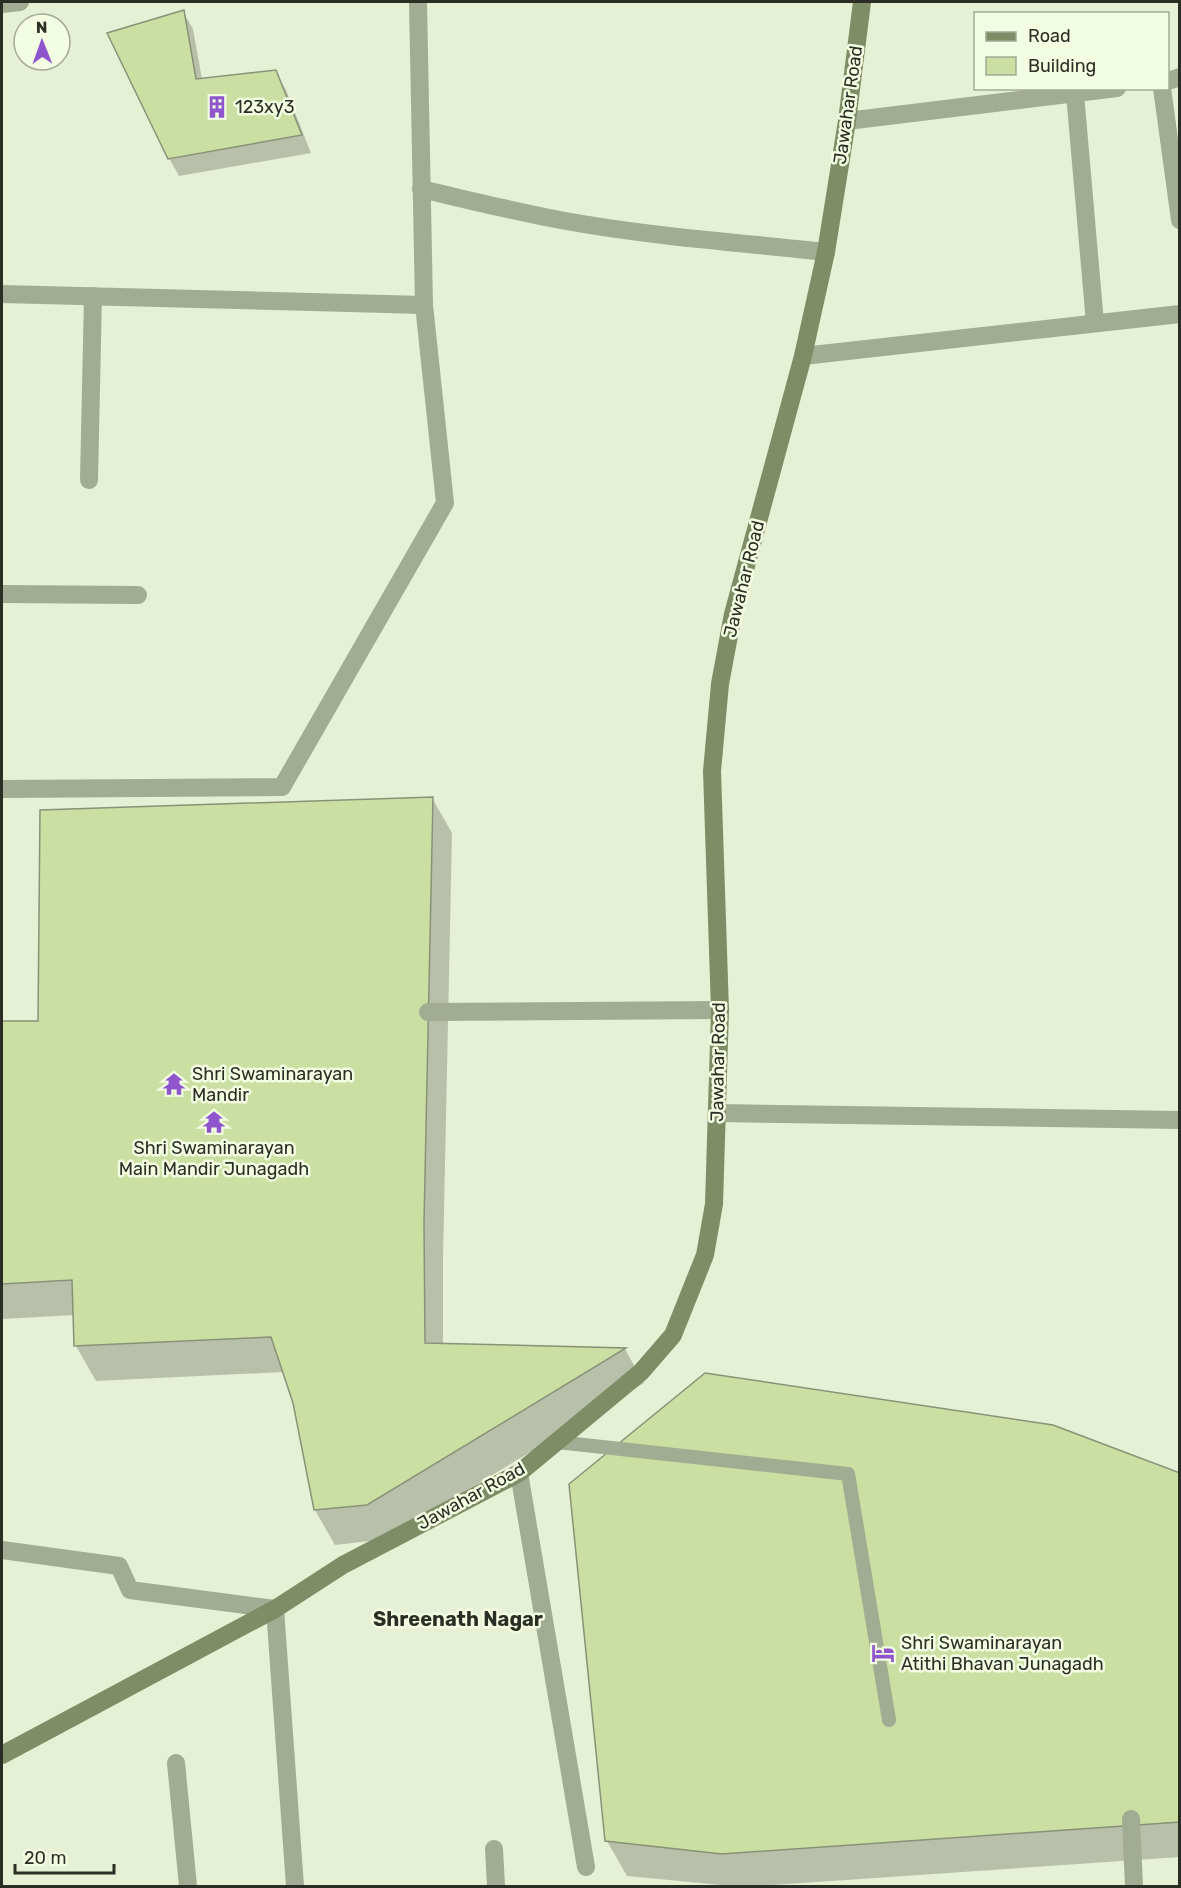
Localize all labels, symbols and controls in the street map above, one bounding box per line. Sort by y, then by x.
north arrow [12,12,72,72]
legend [974,12,1169,90]
text: N [36,18,48,37]
text: Road [1028,25,1071,47]
street label: Jawahar Road [829,44,867,166]
text: Building [1028,55,1096,77]
building icon: 123xy3 [204,94,230,120]
place label: 123xy3 [235,96,295,118]
street label: Jawahar Road [719,518,769,640]
street label: Jawahar Road [706,1002,730,1122]
place label: Shri Swaminarayan Mandir [192,1063,353,1106]
temple icon: Shri Swaminarayan Mandir [161,1071,187,1097]
temple icon: Shri Swaminarayan Main Mandir Junagadh [201,1109,227,1135]
place label: Shri Swaminarayan Main Mandir Junagadh [119,1137,309,1180]
street label: Jawahar Road [413,1457,529,1535]
district label: Shreenath Nagar [373,1607,543,1631]
place label: Shri Swaminarayan Atithi Bhavan Junagadh [901,1632,1104,1675]
hotel icon: Shri Swaminarayan Atithi Bhavan Junagadh [870,1640,896,1666]
scale bar [15,1837,114,1875]
text: 20 m [24,1847,66,1869]

